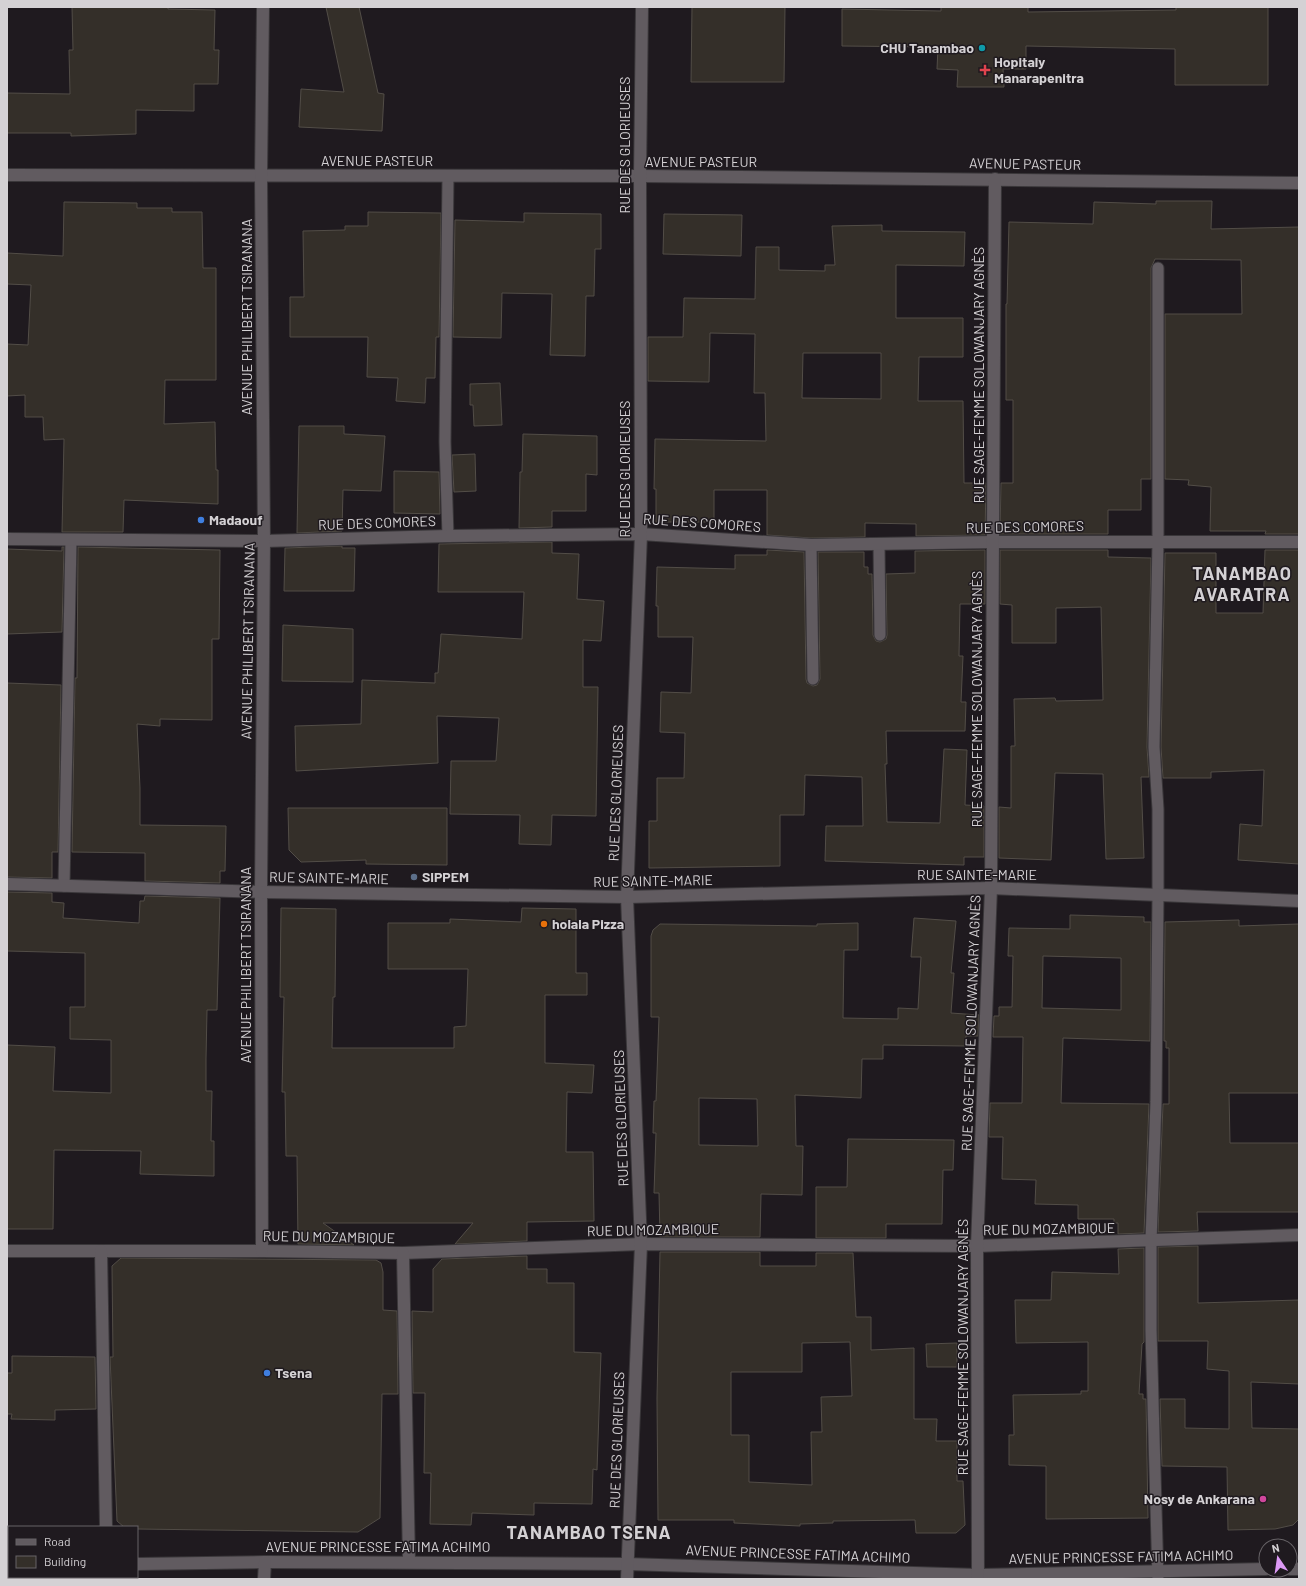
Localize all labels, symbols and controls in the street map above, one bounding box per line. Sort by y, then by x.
place label: CHU Tanambao [880,39,974,56]
marker: CHU Tanambao [977,43,987,53]
place label: Hopitaly Manarapenitra [994,53,1084,86]
marker: Hopitaly Manarapenitra [979,64,991,76]
street label: RUE DES GLORIEUSES [616,77,633,213]
street label: AVENUE PASTEUR [321,152,433,169]
street label: AVENUE PASTEUR [645,153,757,170]
street label: AVENUE PASTEUR [969,154,1081,173]
street label: AVENUE PHILIBERT TSIRANANA [238,218,255,415]
street label: RUE SAGE-FEMME SOLOWANJARY AGNÈS [970,247,987,503]
street label: RUE DES GLORIEUSES [616,401,633,537]
street label: RUE DES COMORES [643,510,762,535]
place label: Madaouf [209,511,263,528]
street label: RUE DES COMORES [318,512,436,533]
marker: Madaouf [196,515,206,525]
street label: RUE DES COMORES [966,517,1084,536]
street label: AVENUE PHILIBERT TSIRANANA [237,542,258,739]
district label: TANAMBAO AVARATRA [1192,562,1292,605]
street label: RUE SAGE-FEMME SOLOWANJARY AGNÈS [968,571,985,827]
street label: RUE DES GLORIEUSES [605,724,626,862]
street label: AVENUE PHILIBERT TSIRANANA [237,866,254,1063]
street label: RUE SAINTE-MARIE [917,866,1037,883]
street label: RUE SAINTE-MARIE [269,868,389,887]
place label: SIPPEM [422,868,469,885]
street label: RUE SAINTE-MARIE [593,871,713,890]
marker: SIPPEM [409,872,419,882]
street label: RUE SAGE-FEMME SOLOWANJARY AGNÈS [958,895,983,1151]
place label: holala Pizza [552,915,624,932]
marker: holala Pizza [539,919,549,929]
street label: RUE DES GLORIEUSES [610,1049,631,1187]
street label: RUE SAGE-FEMME SOLOWANJARY AGNÈS [954,1219,971,1475]
street label: RUE DU MOZAMBIQUE [983,1219,1115,1238]
street label: RUE DU MOZAMBIQUE [587,1220,719,1239]
street label: RUE DU MOZAMBIQUE [263,1227,395,1246]
place label: Tsena [275,1364,312,1381]
marker: Tsena [262,1368,272,1378]
street label: RUE DES GLORIEUSES [606,1371,627,1509]
place label: Nosy de Ankarana [1144,1490,1255,1507]
marker: Nosy de Ankarana [1258,1494,1268,1504]
district label: TANAMBAO TSENA [506,1521,672,1543]
legend [8,1526,138,1578]
text: Road [44,1534,71,1548]
street label: AVENUE PRINCESSE FATIMA ACHIMO [266,1538,490,1555]
north arrow [1258,1538,1298,1578]
street label: AVENUE PRINCESSE FATIMA ACHIMO [685,1541,911,1566]
text: N [1271,1541,1281,1555]
street label: AVENUE PRINCESSE FATIMA ACHIMO [1008,1546,1234,1567]
text: Building [44,1554,86,1568]

